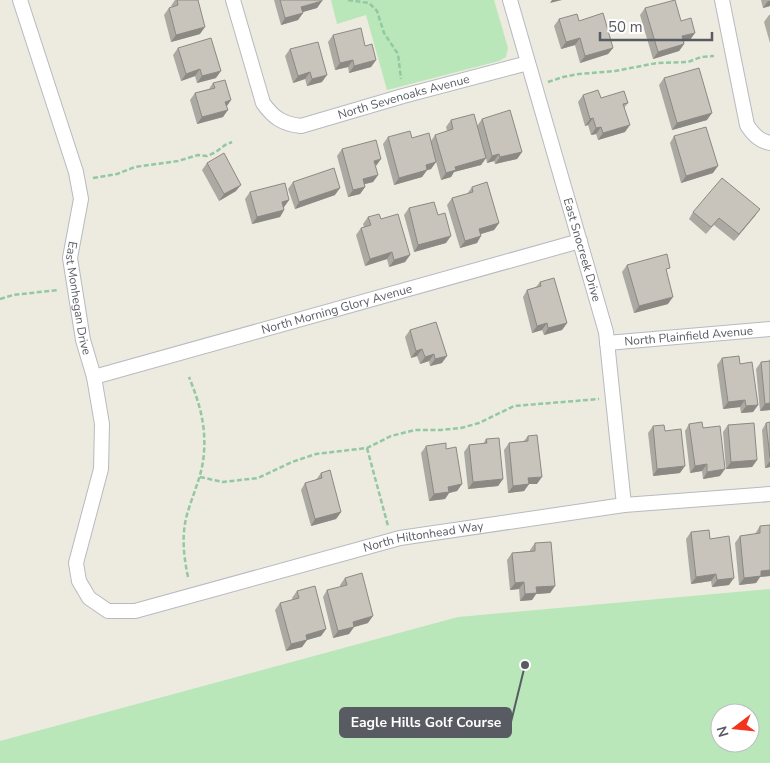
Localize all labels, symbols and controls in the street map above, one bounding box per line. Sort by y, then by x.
scale bar [600,10,712,42]
text: 50 m [608,17,643,37]
street label: North Sevenoaks Avenue [336,71,471,123]
street label: East Snocreek Drive [560,196,605,304]
street label: East Monhegan Drive [62,240,95,357]
street label: North Morning Glory Avenue [259,280,414,338]
street label: North Plainfield Avenue [624,322,754,349]
street label: North Hiltonhead Way [361,518,485,556]
north arrow [710,703,760,753]
callout: Eagle Hills Golf Course [340,708,511,737]
text: Eagle Hills Golf Course [351,713,502,732]
text: N [712,724,734,739]

